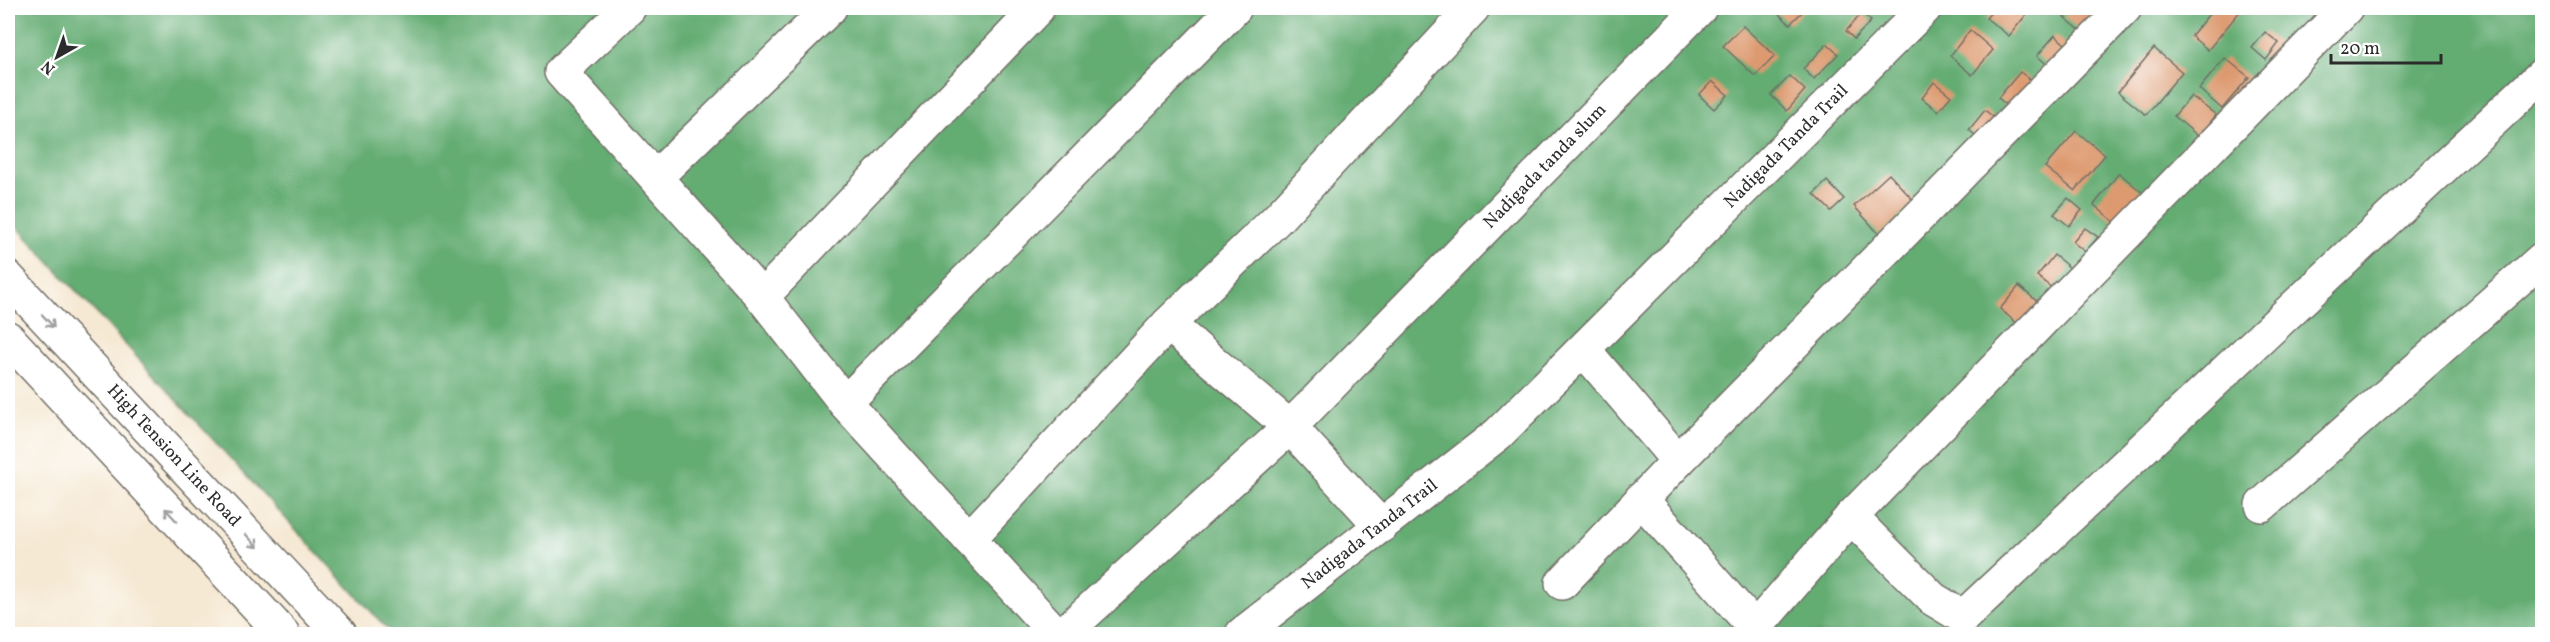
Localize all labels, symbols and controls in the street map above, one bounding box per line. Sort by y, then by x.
north arrow [27,27,87,87]
scale bar [2331,27,2440,65]
text: 20 m [2340,37,2380,62]
text: N [37,55,60,79]
street label: Nadigada Tanda Trail [1718,79,1854,214]
street label: Nadigada tanda slum [1478,98,1612,235]
one-way arrow [40,313,55,328]
street label: High Tension Line Road [101,379,247,533]
street label: Nadigada Tanda Trail [1296,473,1443,595]
one-way arrow [164,508,178,523]
one-way arrow [244,533,259,548]

